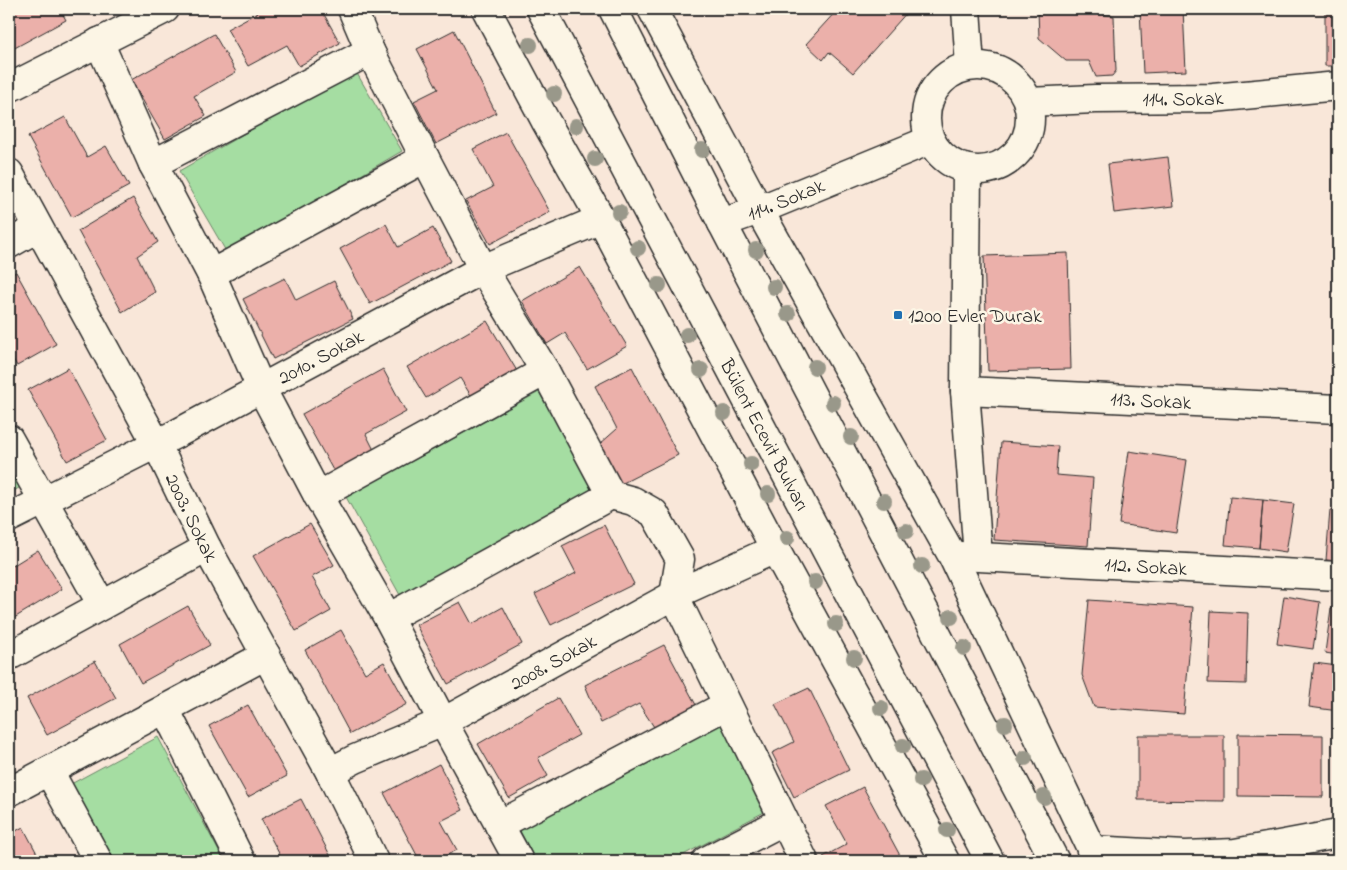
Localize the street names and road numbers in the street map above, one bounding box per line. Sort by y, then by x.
street label: 114. Sokak [1142,85,1225,116]
street label: 114. Sokak [744,173,830,230]
street label: 2010. Sokak [274,323,370,394]
street label: Bülent Ecevit Bulvarı [710,354,815,517]
street label: 113. Sokak [1109,386,1192,419]
street label: 2003. Sokak [156,469,224,568]
street label: 112. Sokak [1104,552,1188,585]
street label: 2008. Sokak [506,628,603,699]

